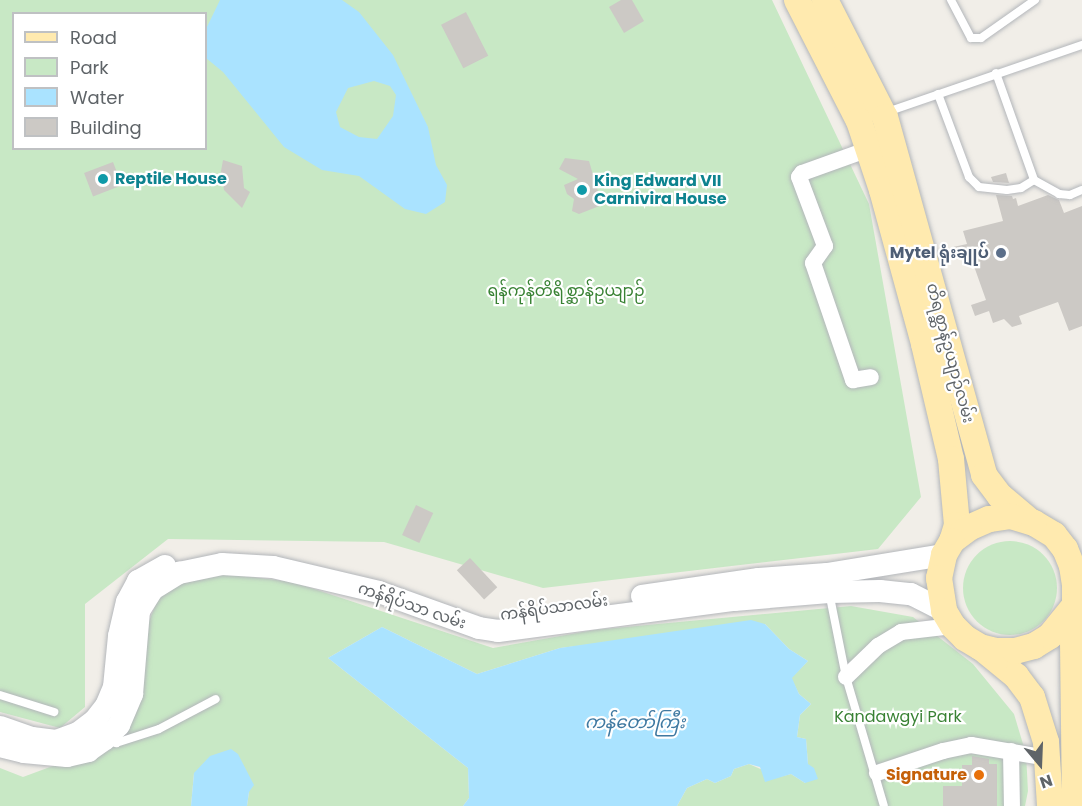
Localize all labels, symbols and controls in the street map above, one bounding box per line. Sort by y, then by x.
legend [12,12,207,150]
text: Road [70,25,117,50]
text: Park [70,55,109,80]
text: Water [70,85,124,110]
text: Building [70,115,142,140]
place label: Reptile House [115,169,227,189]
place label: King Edward VII Carnivira House [594,171,727,209]
marker: Reptile House [96,172,110,186]
marker: King Edward VII Carnivira House [575,183,589,197]
place label: Mytel ရုံးချုပ် [890,243,989,263]
marker: Mytel ရုံးချုပ် [994,246,1008,260]
park label: ရန်ကုန်တိရိစ္ဆာန်ဥယျာဉ် [488,281,644,301]
street label: တိရစ္ဆာန်ဥယျာဉ်လမ်း [922,281,978,425]
street label: ကန်ရိပ်သာ လမ်း [356,579,468,633]
street label: ကန်ရိပ်သာလမ်း [499,591,609,625]
park label: Kandawgyi Park [834,707,962,727]
water label: ကန်တော်ကြီး [585,711,685,733]
north arrow [1010,734,1070,794]
place label: Signature [886,765,967,785]
marker: Signature [972,768,986,782]
text: N [1037,769,1055,794]

